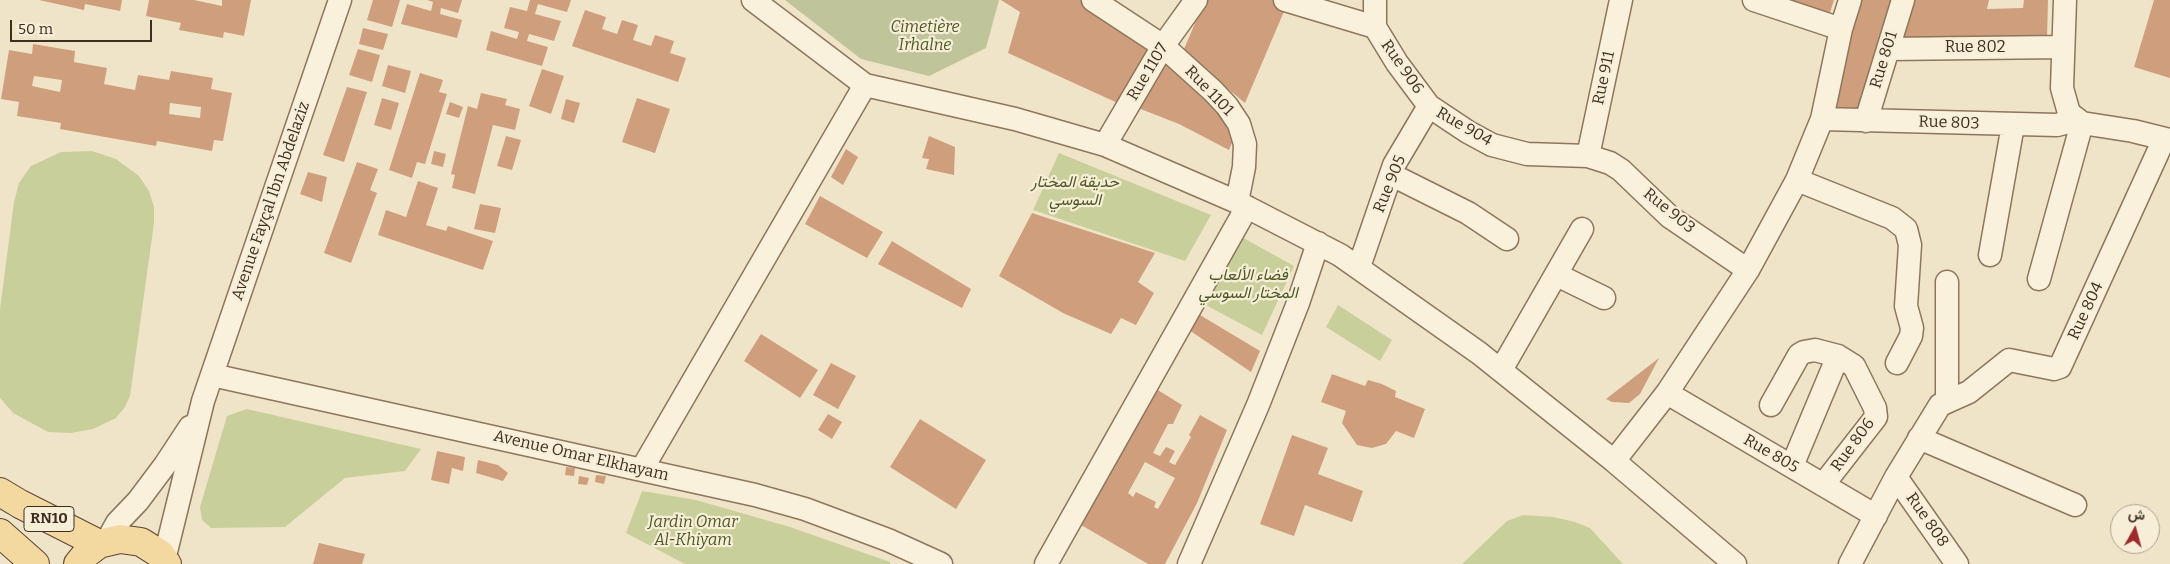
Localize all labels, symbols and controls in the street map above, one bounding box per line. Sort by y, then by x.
scale bar [12,10,155,42]
park label: Cimetière Irhalne [890,18,960,56]
text: 50 m [18,20,53,38]
street label: Rue 801 [1866,29,1902,91]
street label: Rue 906 [1377,36,1427,98]
street label: Rue 802 [1945,38,2005,58]
street label: Rue 1107 [1123,40,1173,104]
street label: Rue 911 [1589,49,1619,107]
street label: Rue 1101 [1181,62,1237,120]
street label: Avenue Fayçal Ibn Abdelaziz [228,99,314,303]
street label: Rue 904 [1433,103,1495,151]
street label: Rue 803 [1918,112,1980,134]
street label: Rue 905 [1370,152,1410,216]
park label: حديقة المختار السوسي [1031,173,1119,211]
street label: Rue 903 [1639,184,1699,238]
park label: فضاء الألعاب المختار السوسي [1198,266,1298,304]
street label: Rue 804 [2064,279,2108,343]
street label: Rue 806 [1827,415,1879,475]
street label: Avenue Omar Elkhayam [492,426,670,486]
street label: Rue 805 [1740,431,1802,477]
street label: Rue 808 [1901,489,1953,551]
north arrow [2110,504,2160,554]
text: ش [2127,505,2146,524]
road number: RN10 [24,506,74,532]
park label: Jardin Omar Al-Khiyam [648,513,738,551]

